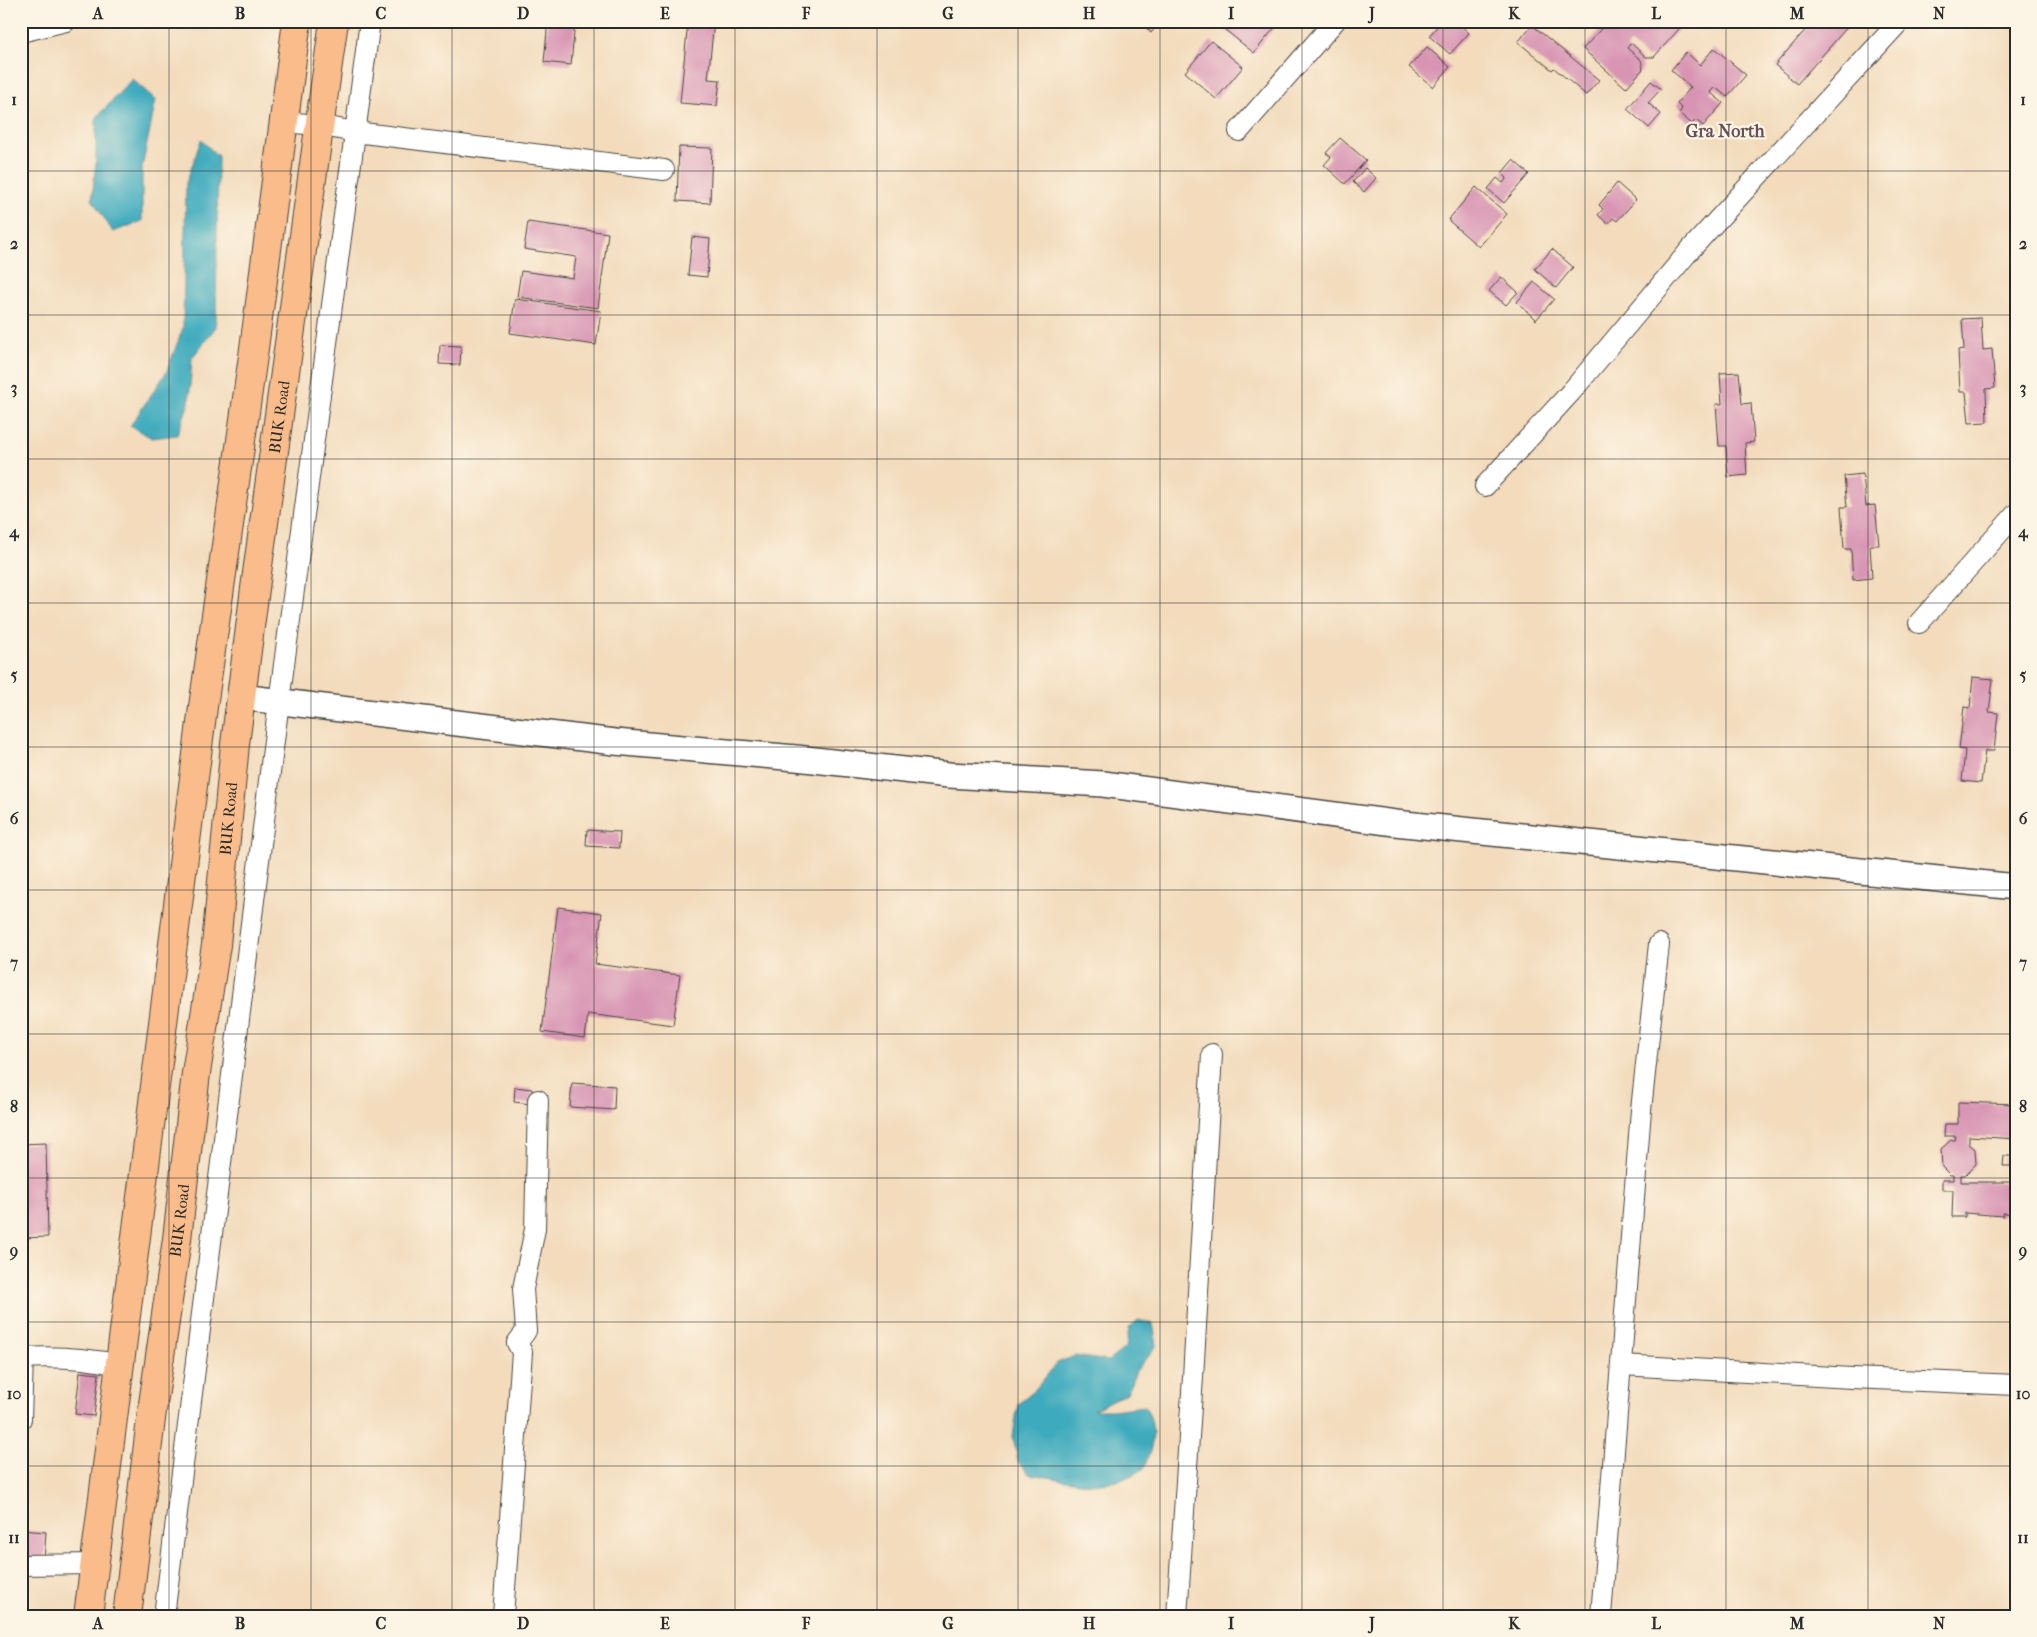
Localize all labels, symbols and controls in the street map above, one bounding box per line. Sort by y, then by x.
text: A [92,4,104,23]
text: B [235,4,245,23]
text: C [376,4,387,23]
text: D [517,4,529,23]
text: E [660,4,670,23]
text: F [801,4,811,23]
text: G [942,4,954,23]
text: H [1083,4,1096,23]
text: I [1228,4,1235,23]
text: J [1367,4,1375,24]
text: K [1508,4,1521,23]
text: L [1651,4,1661,23]
text: M [1789,4,1805,23]
text: N [1933,4,1946,23]
text: 1 [11,90,17,109]
text: 1 [2020,90,2026,109]
district label: Gra North [1685,121,1765,142]
text: 2 [10,234,18,253]
text: 2 [2019,234,2027,253]
text: 3 [11,378,17,398]
text: 3 [2020,378,2026,398]
street label: BUK Road [265,379,294,455]
text: 4 [8,522,20,542]
text: 4 [2017,522,2029,542]
text: 5 [11,665,18,684]
text: 5 [2020,665,2027,684]
street label: BUK Road [216,781,241,856]
text: 6 [10,809,19,828]
text: 6 [2019,809,2028,828]
text: 7 [9,953,18,972]
text: 7 [2018,953,2027,972]
text: 8 [10,1097,18,1116]
text: 8 [2019,1097,2027,1116]
street label: BUK Road [165,1183,193,1258]
text: 9 [9,1241,18,1261]
text: 9 [2018,1241,2027,1261]
text: 10 [7,1384,21,1403]
text: 10 [2016,1384,2030,1403]
text: 11 [8,1528,20,1547]
text: 11 [2017,1528,2029,1547]
text: A [92,1614,104,1633]
text: B [235,1614,245,1633]
text: C [376,1614,387,1633]
text: D [517,1614,529,1633]
text: E [660,1614,670,1633]
text: F [801,1614,811,1633]
text: G [942,1614,954,1633]
text: H [1083,1614,1096,1633]
text: I [1228,1614,1235,1633]
text: J [1367,1614,1375,1634]
text: K [1508,1614,1521,1633]
text: L [1651,1614,1661,1633]
text: M [1789,1614,1805,1633]
text: N [1933,1614,1946,1633]

